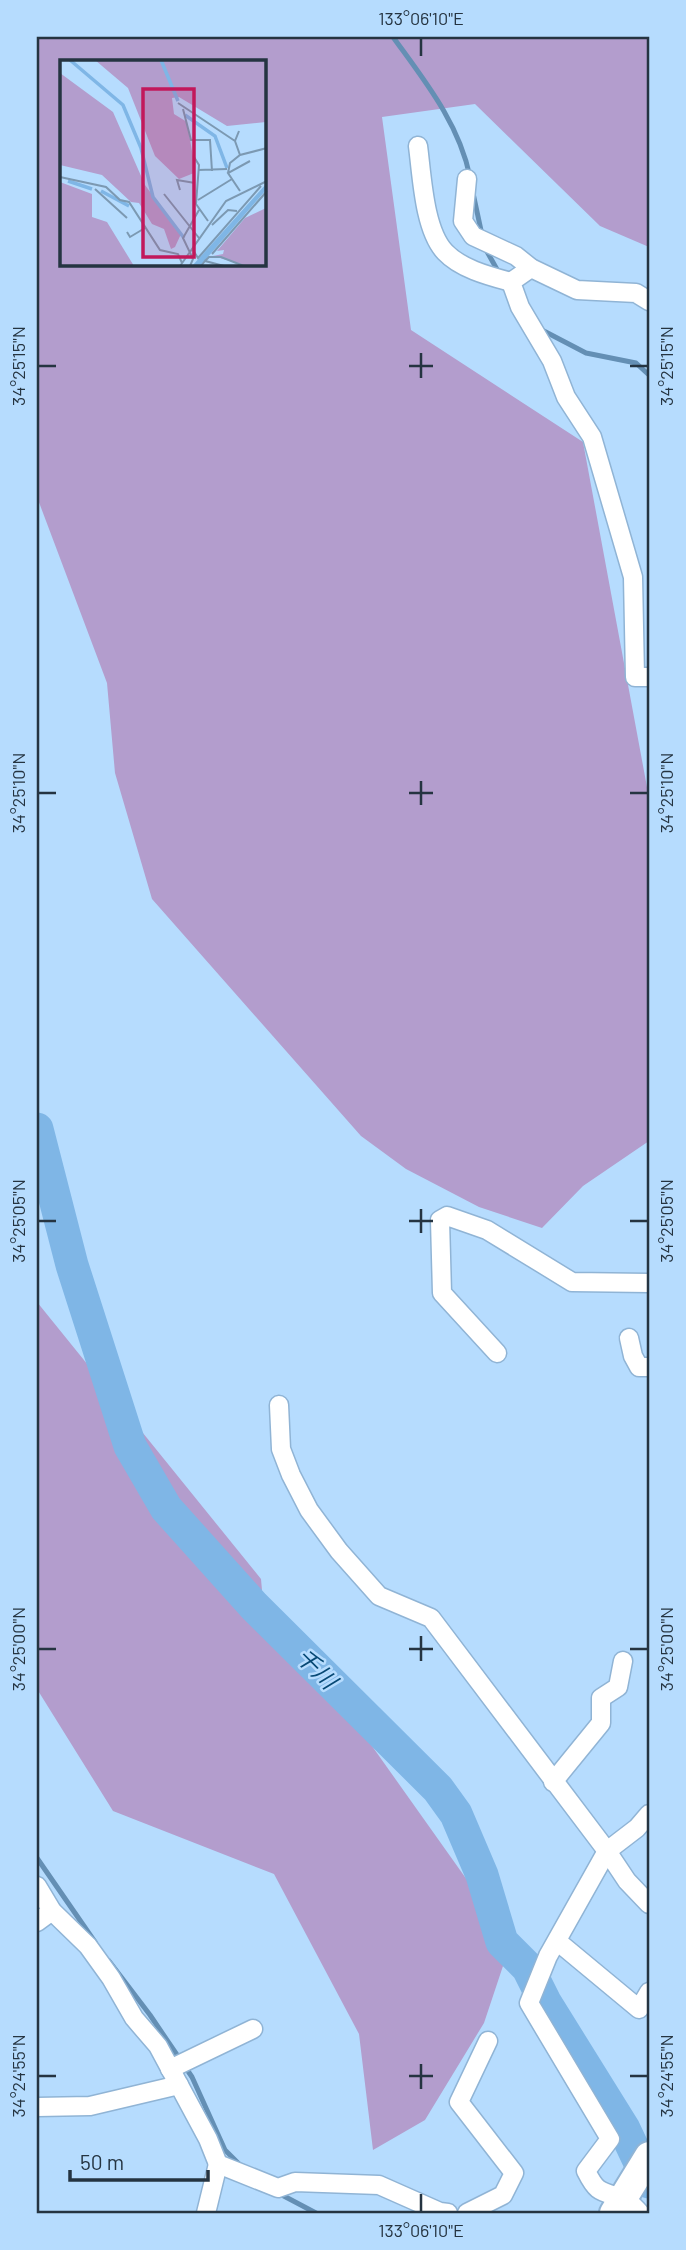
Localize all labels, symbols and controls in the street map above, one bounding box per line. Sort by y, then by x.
text: 133°06'10"E [378,7,464,29]
inset map [60,60,266,266]
text: 34°25'15"N [7,326,29,406]
text: 34°25'15"N [655,326,677,406]
text: 34°25'10"N [7,753,29,833]
text: 34°25'10"N [655,753,677,833]
text: 34°25'05"N [7,1179,29,1263]
text: 34°25'05"N [655,1179,677,1263]
text: 34°25'00"N [7,1607,29,1691]
text: 34°25'00"N [655,1607,677,1691]
water label: 千川 [291,1642,345,1696]
text: 34°24'55"N [7,2034,29,2118]
text: 34°24'55"N [655,2034,677,2118]
scale bar [70,2138,208,2182]
text: 50 m [80,2149,124,2174]
text: 133°06'10"E [378,2219,464,2241]

